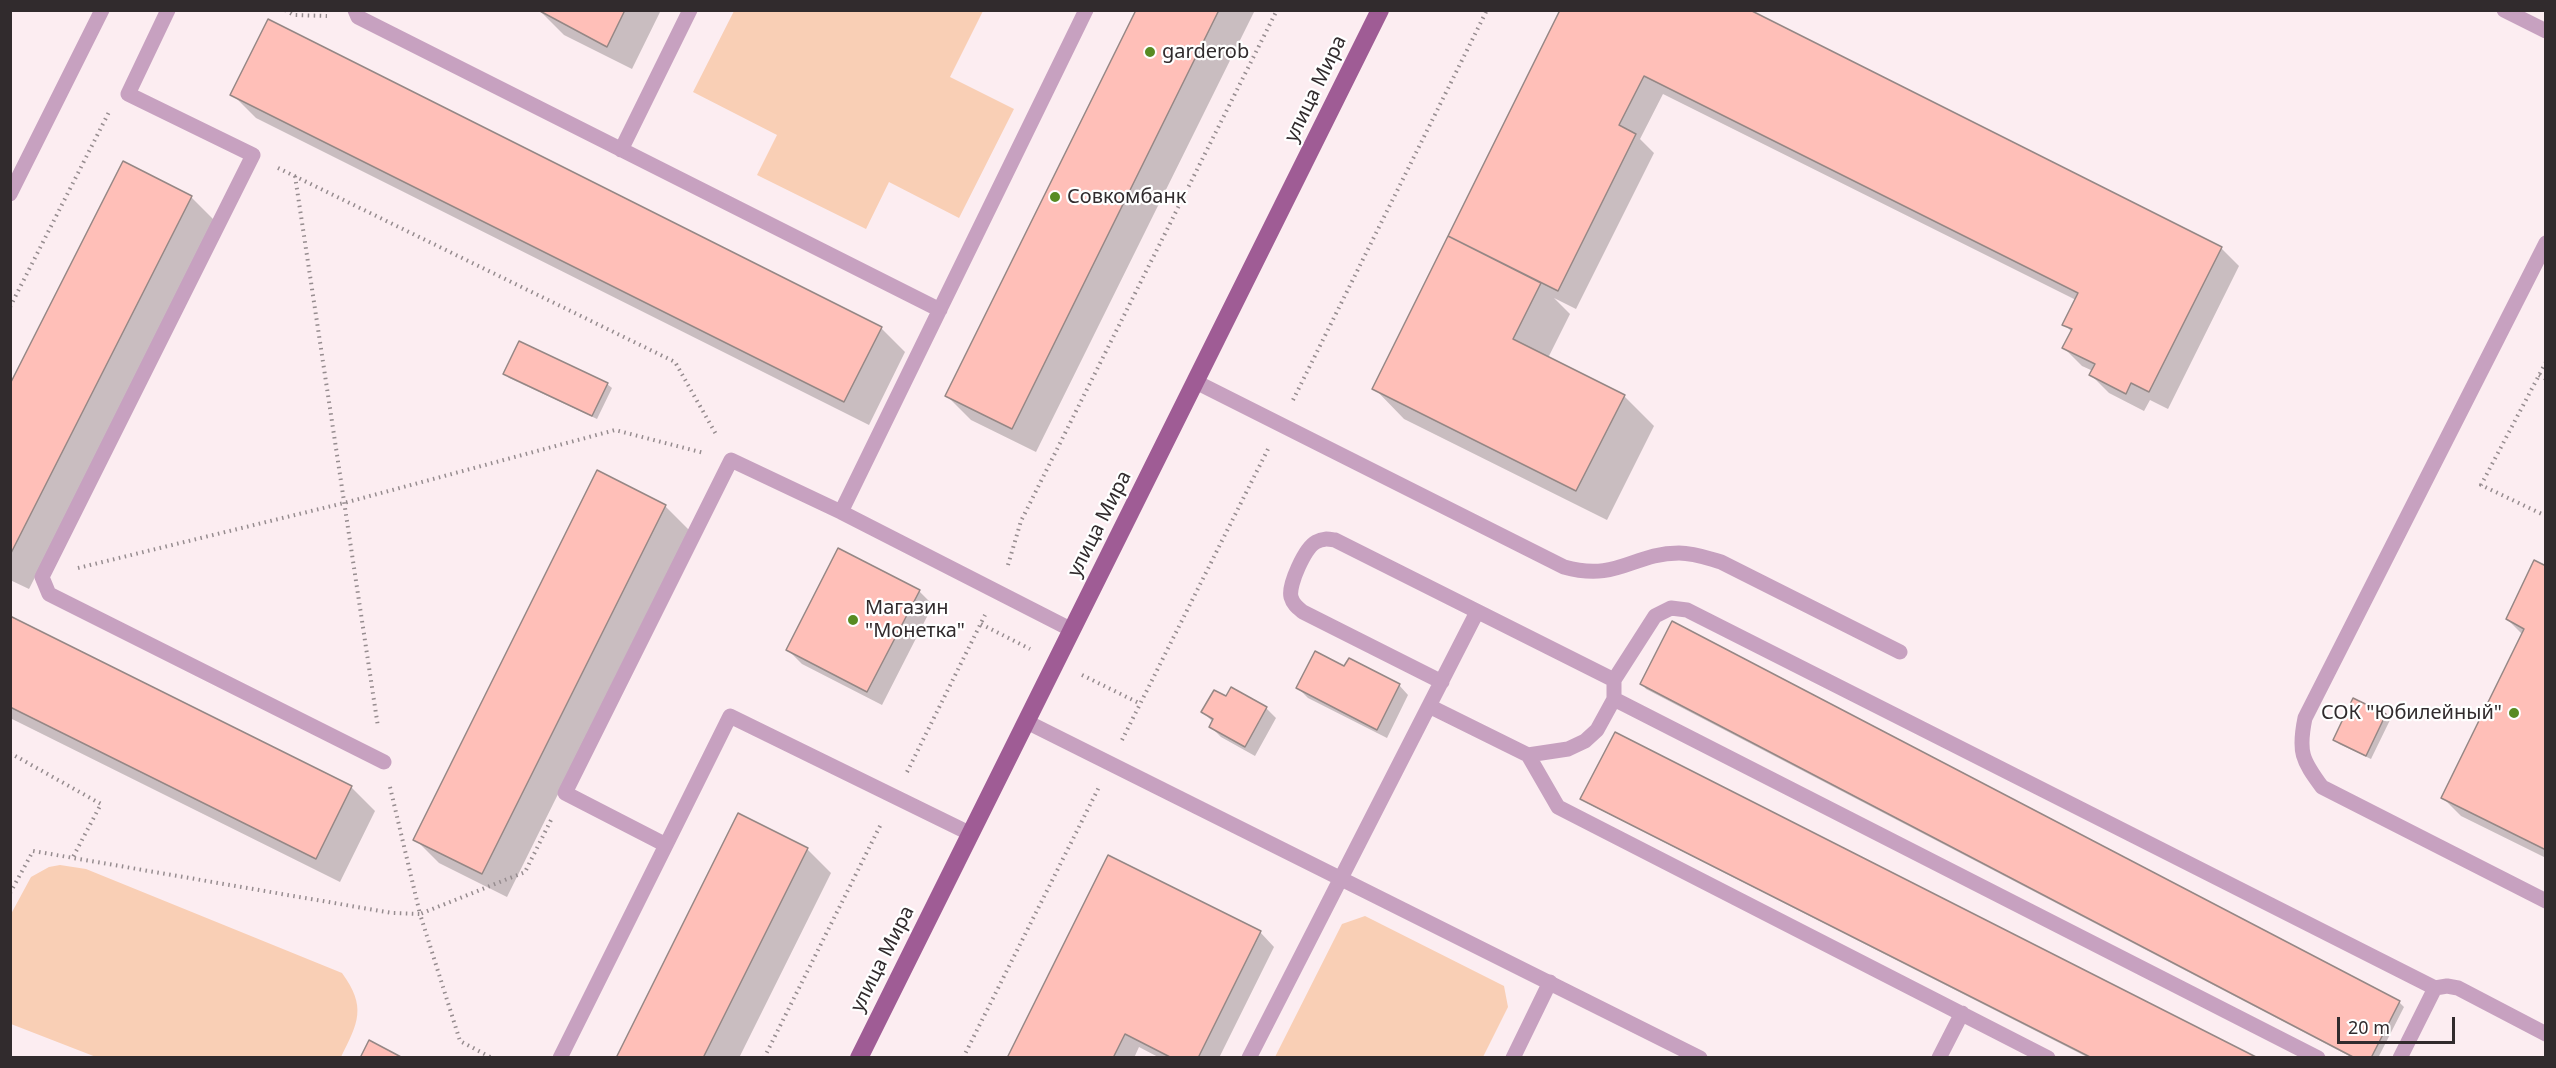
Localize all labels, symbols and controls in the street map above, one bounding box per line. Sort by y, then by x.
street label: улица Мира [1280,32,1352,146]
place label: garderob [1162,40,1249,64]
marker: garderob [1143,45,1157,59]
place label: Совкомбанк [1067,185,1186,209]
marker: Совкомбанк [1048,190,1062,204]
street label: улица Мира [1063,467,1137,581]
place label: Магазин "Монетка" [865,596,965,643]
marker: Магазин "Монетка" [846,613,860,627]
place label: СОК "Юбилейный" [2321,701,2502,725]
marker: СОК "Юбилейный" [2507,706,2521,720]
street label: улица Мира [846,902,920,1016]
scale bar [2340,1005,2458,1043]
text: 20 m [2348,1015,2390,1039]

